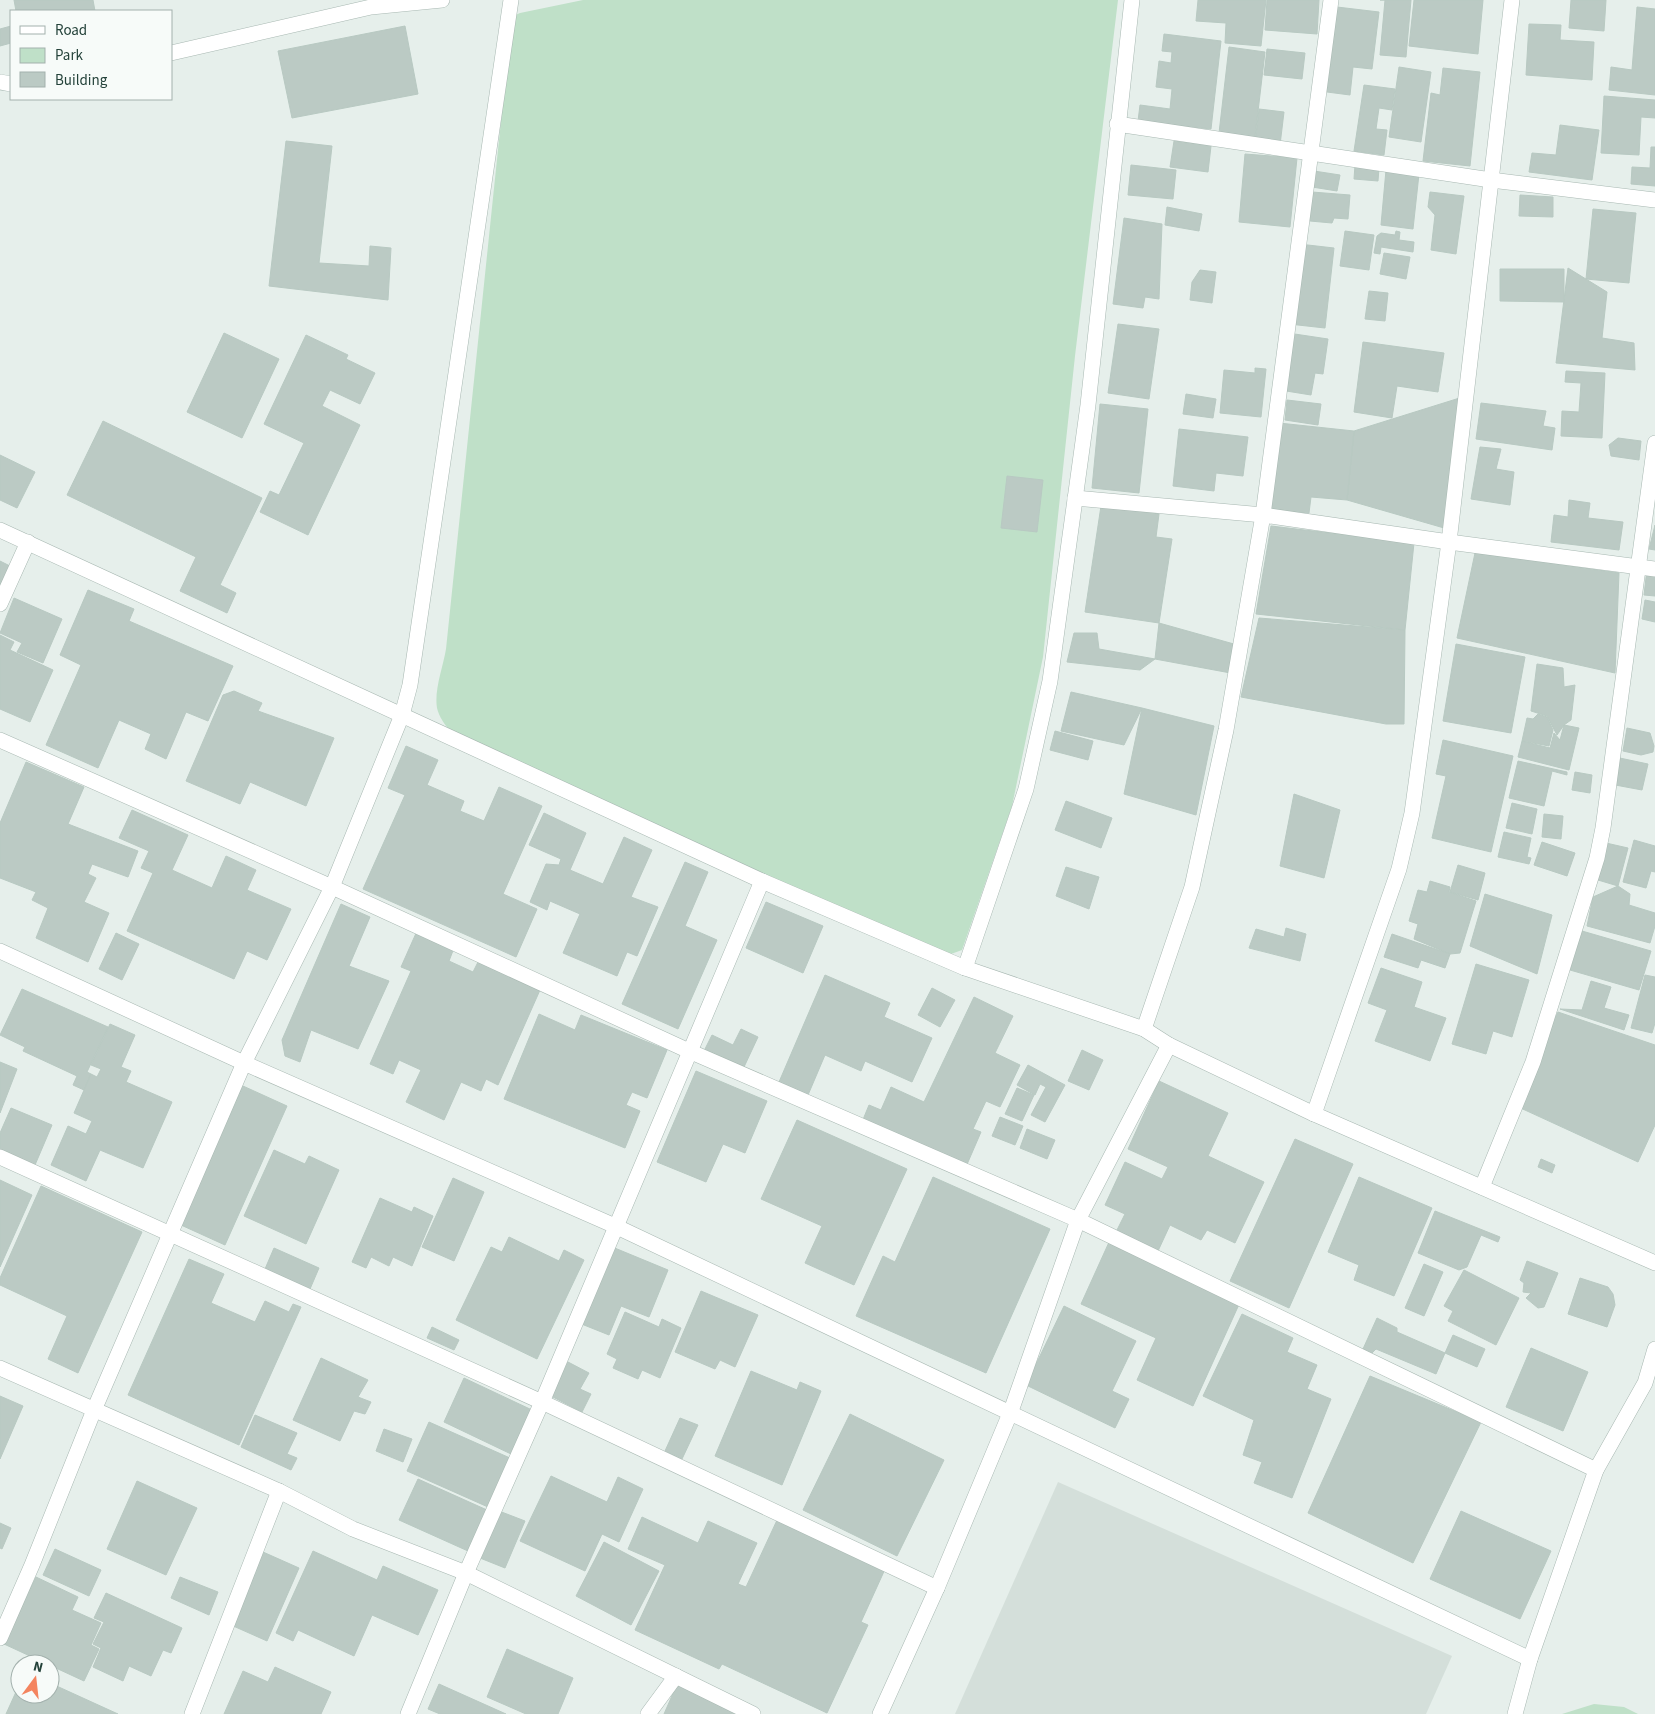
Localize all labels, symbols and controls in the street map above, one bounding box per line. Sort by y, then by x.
legend [10,10,172,100]
text: Road [55,20,87,41]
text: Park [55,45,84,66]
text: Building [55,70,108,91]
north arrow [10,1654,60,1704]
text: N [31,1657,45,1678]

